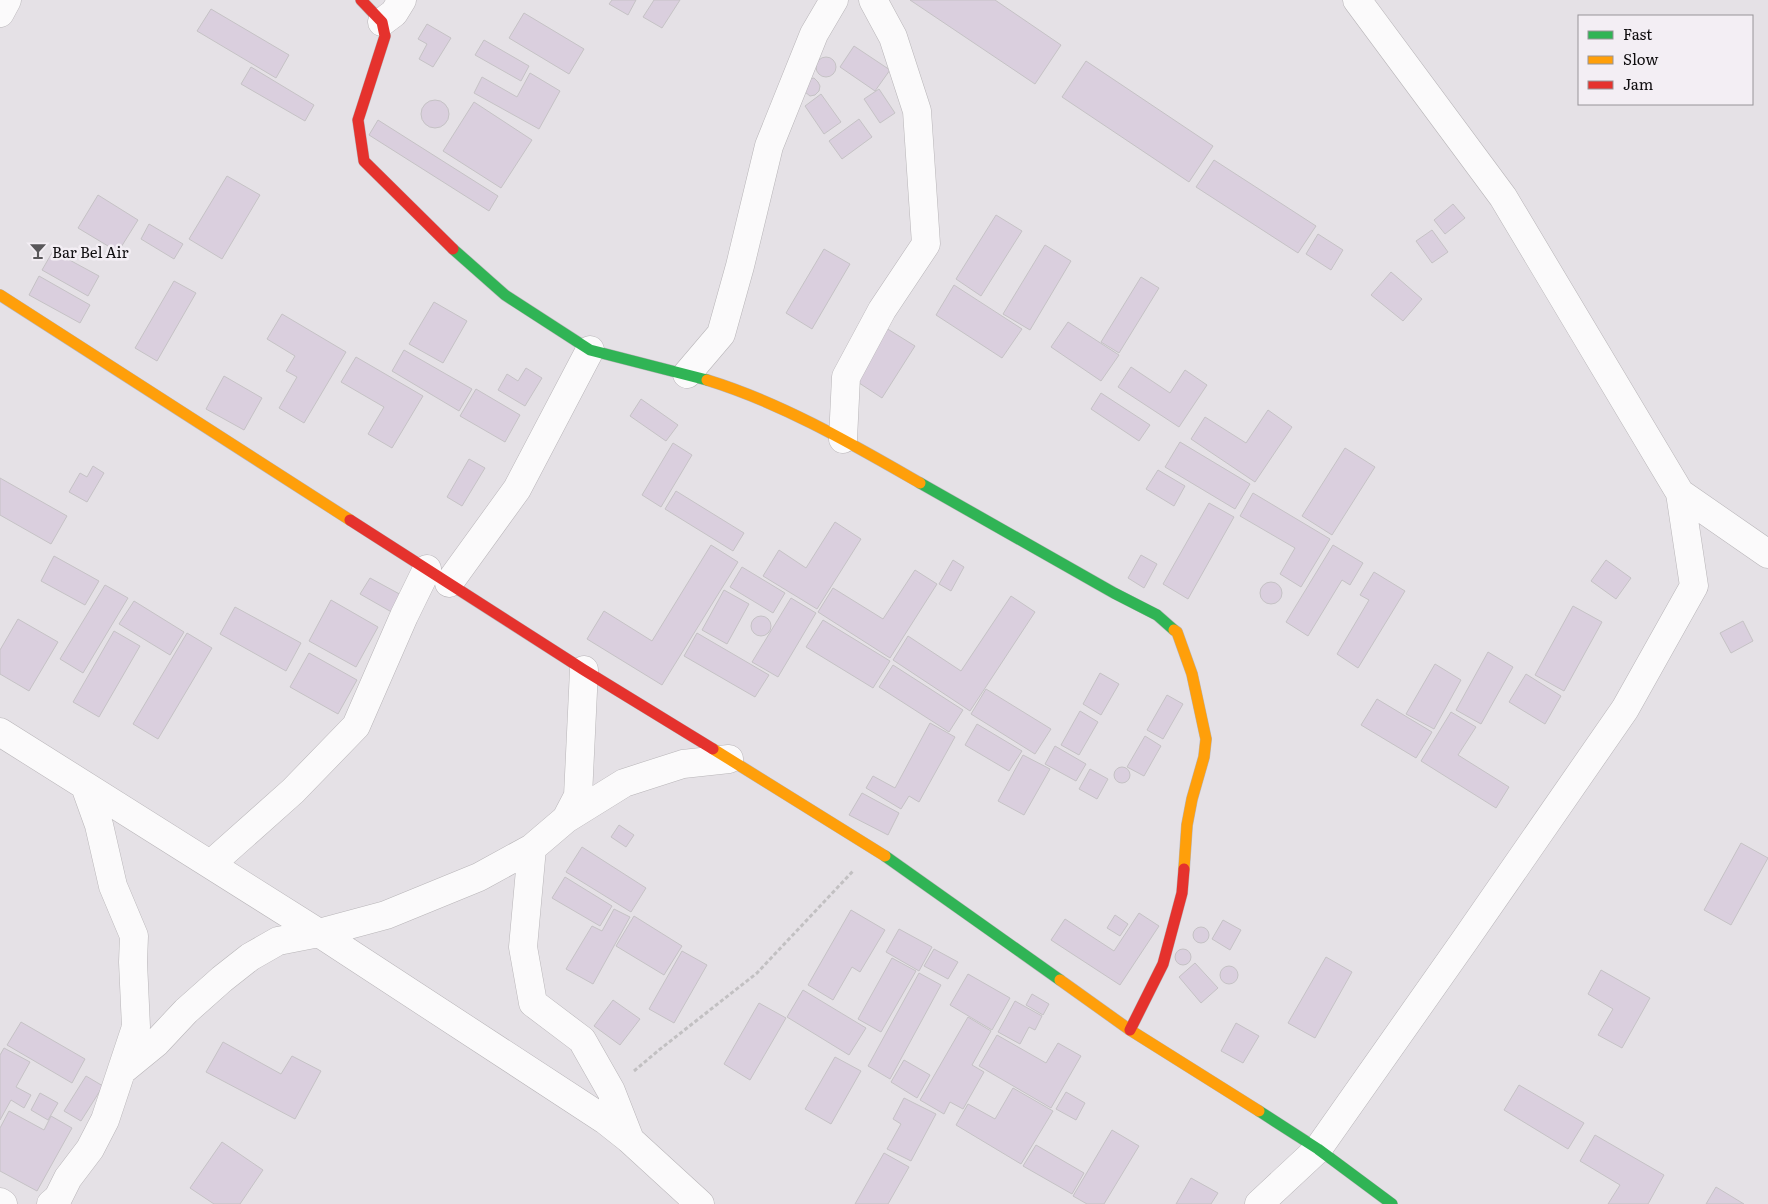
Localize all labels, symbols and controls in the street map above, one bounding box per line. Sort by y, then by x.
legend [1578,15,1753,105]
text: Fast [1623,22,1652,45]
text: Slow [1623,47,1658,70]
text: Jam [1623,72,1654,95]
place label: Bar Bel Air [52,240,129,263]
bar icon: Bar Bel Air [28,241,48,261]

